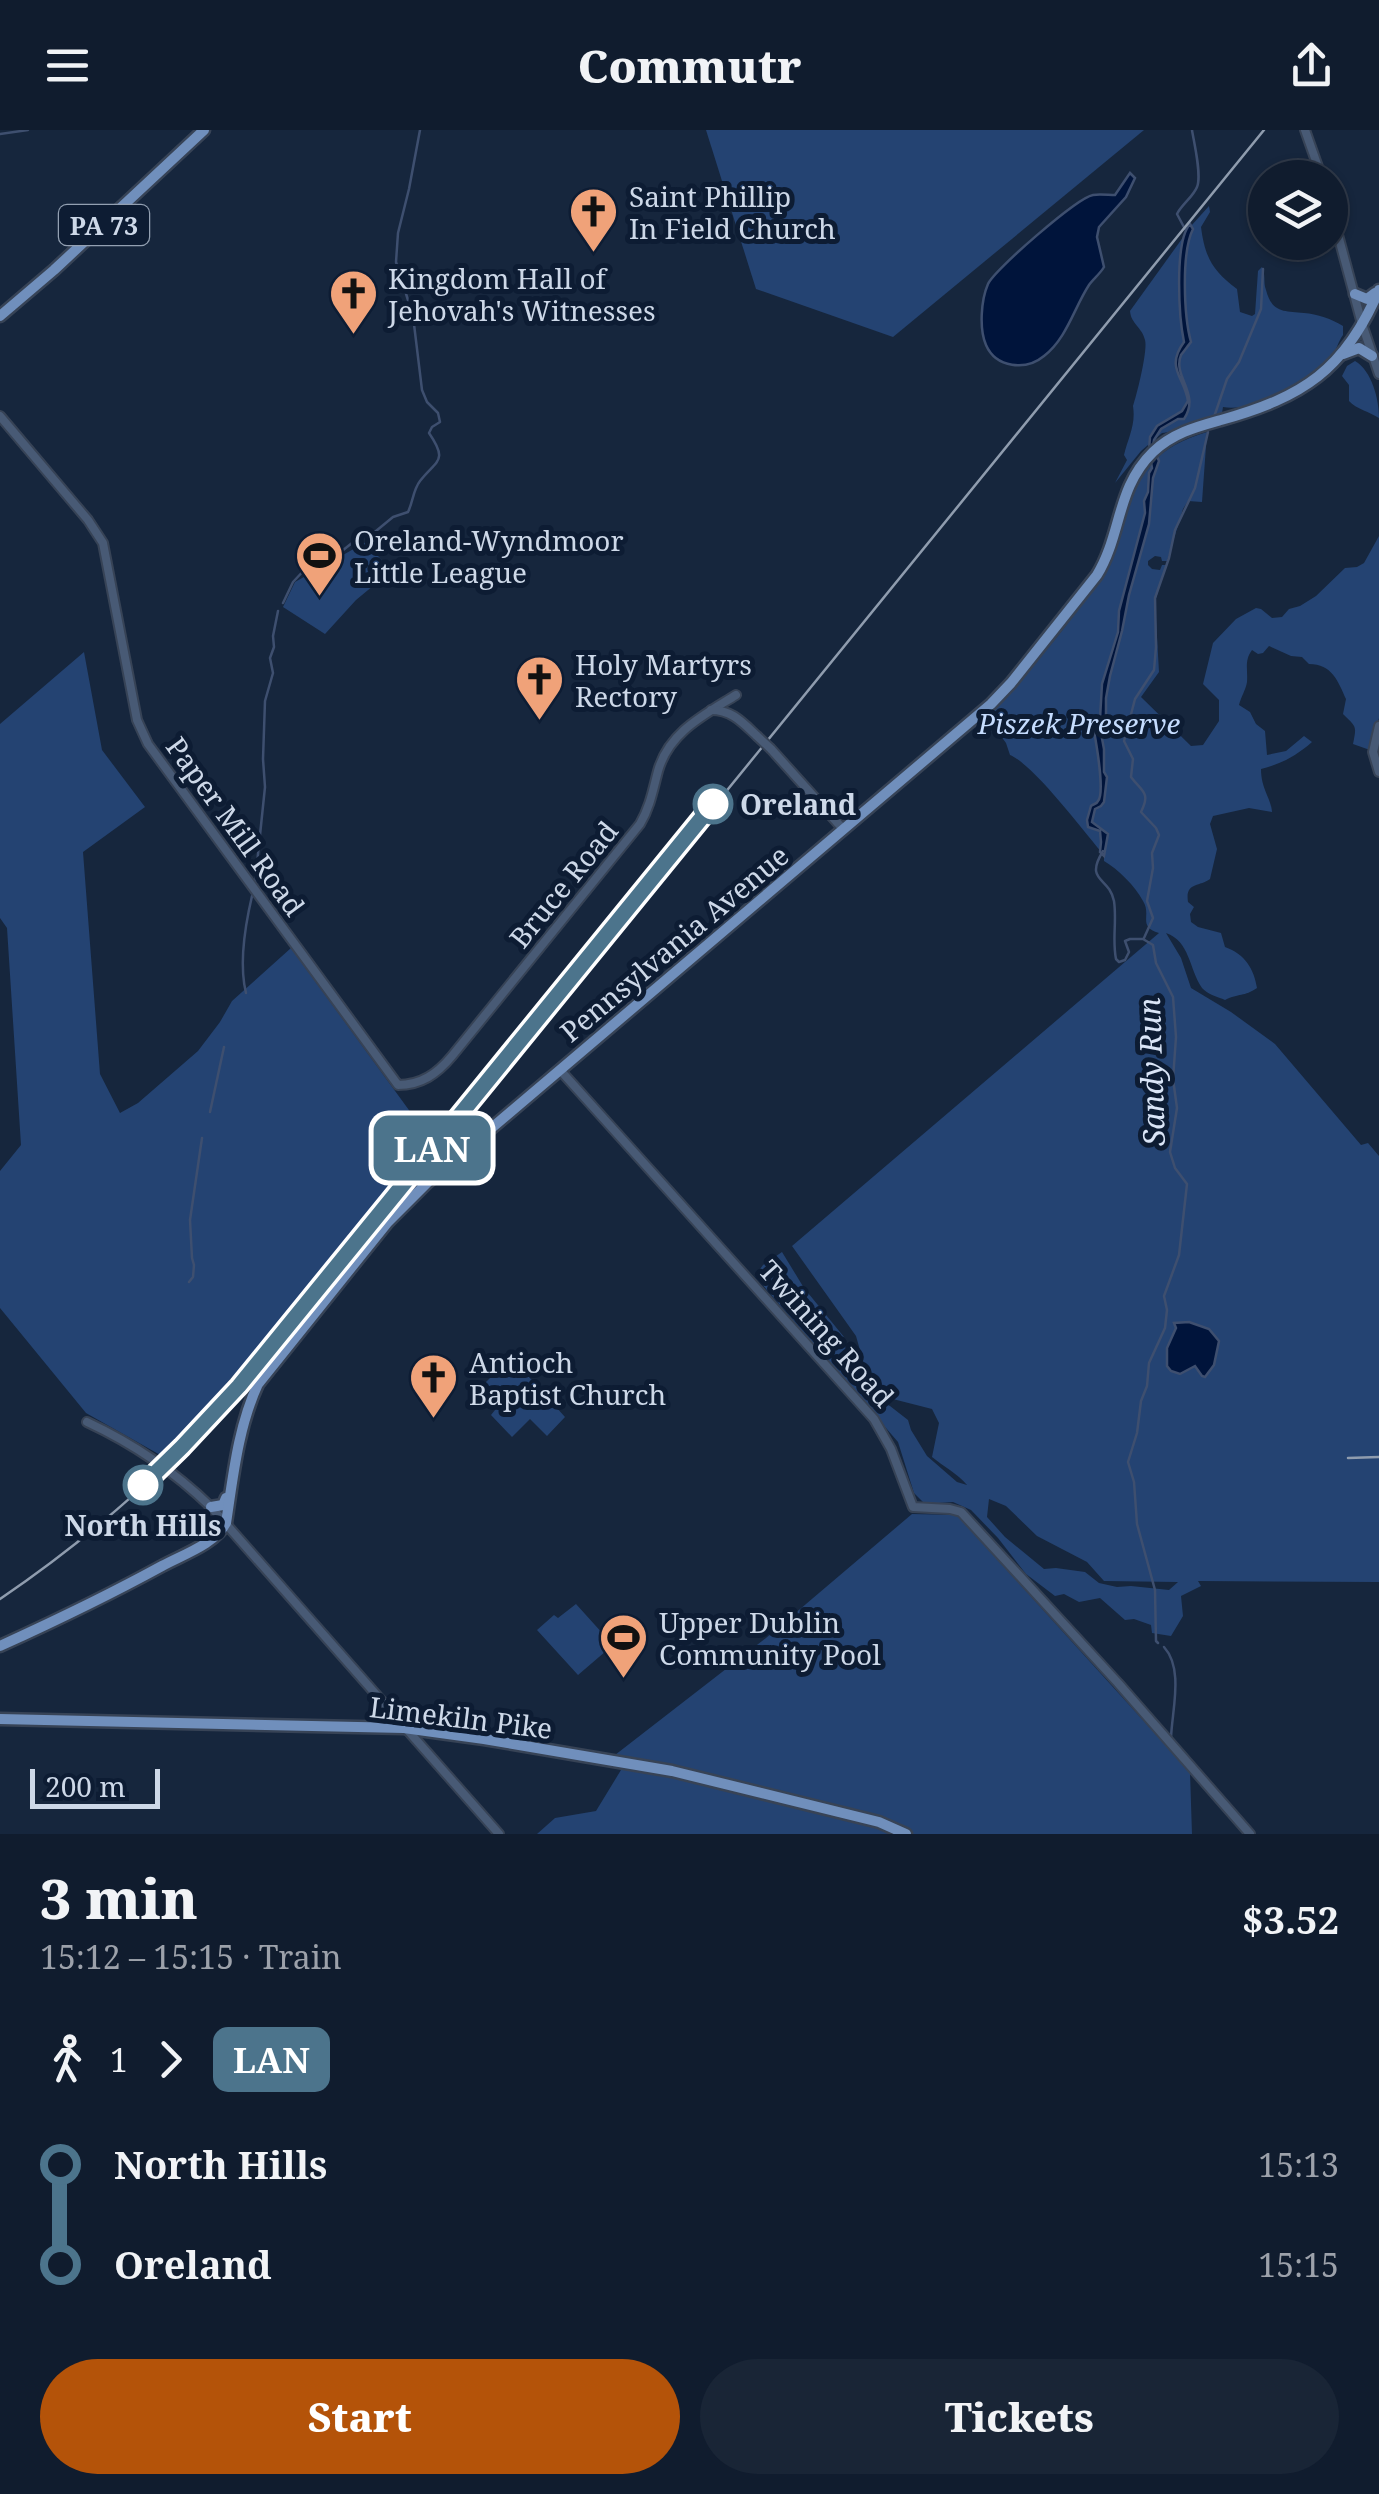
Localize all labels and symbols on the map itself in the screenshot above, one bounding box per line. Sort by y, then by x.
place label: Saint Phillip In Field Church [629,177,836,247]
church icon: Saint Phillip In Field Church [568,186,620,254]
road number: PA 73 [59,205,149,245]
place label: Kingdom Hall of Jehovah's Witnesses [387,259,656,329]
church icon: Kingdom Hall of Jehovah's Witnesses [327,268,379,336]
place label: Oreland-Wyndmoor Little League [354,521,624,591]
sports icon: Oreland-Wyndmoor Little League [293,530,345,598]
place label: Holy Martyrs Rectory [575,645,752,715]
church icon: Holy Martyrs Rectory [514,654,566,722]
park label: Piszek Preserve [977,704,1181,742]
street label: Paper Mill Road [158,729,314,923]
marker: Oreland [694,785,732,823]
place label: Oreland [740,785,856,823]
street label: Bruce Road [500,813,626,955]
street label: Pennsylvania Avenue [552,836,796,1050]
water label: Sandy Run [1128,997,1174,1147]
line badge: LAN [374,1116,490,1180]
street label: Twining Road [751,1251,903,1415]
place label: Antioch Baptist Church [469,1343,666,1413]
church icon: Antioch Baptist Church [408,1352,460,1420]
marker: North Hills [124,1466,162,1504]
place label: North Hills [64,1506,222,1544]
place label: Upper Dublin Community Pool [659,1603,881,1673]
sports icon: Upper Dublin Community Pool [598,1612,650,1680]
street label: Limekiln Pike [367,1687,555,1747]
scale bar [30,1764,160,1808]

